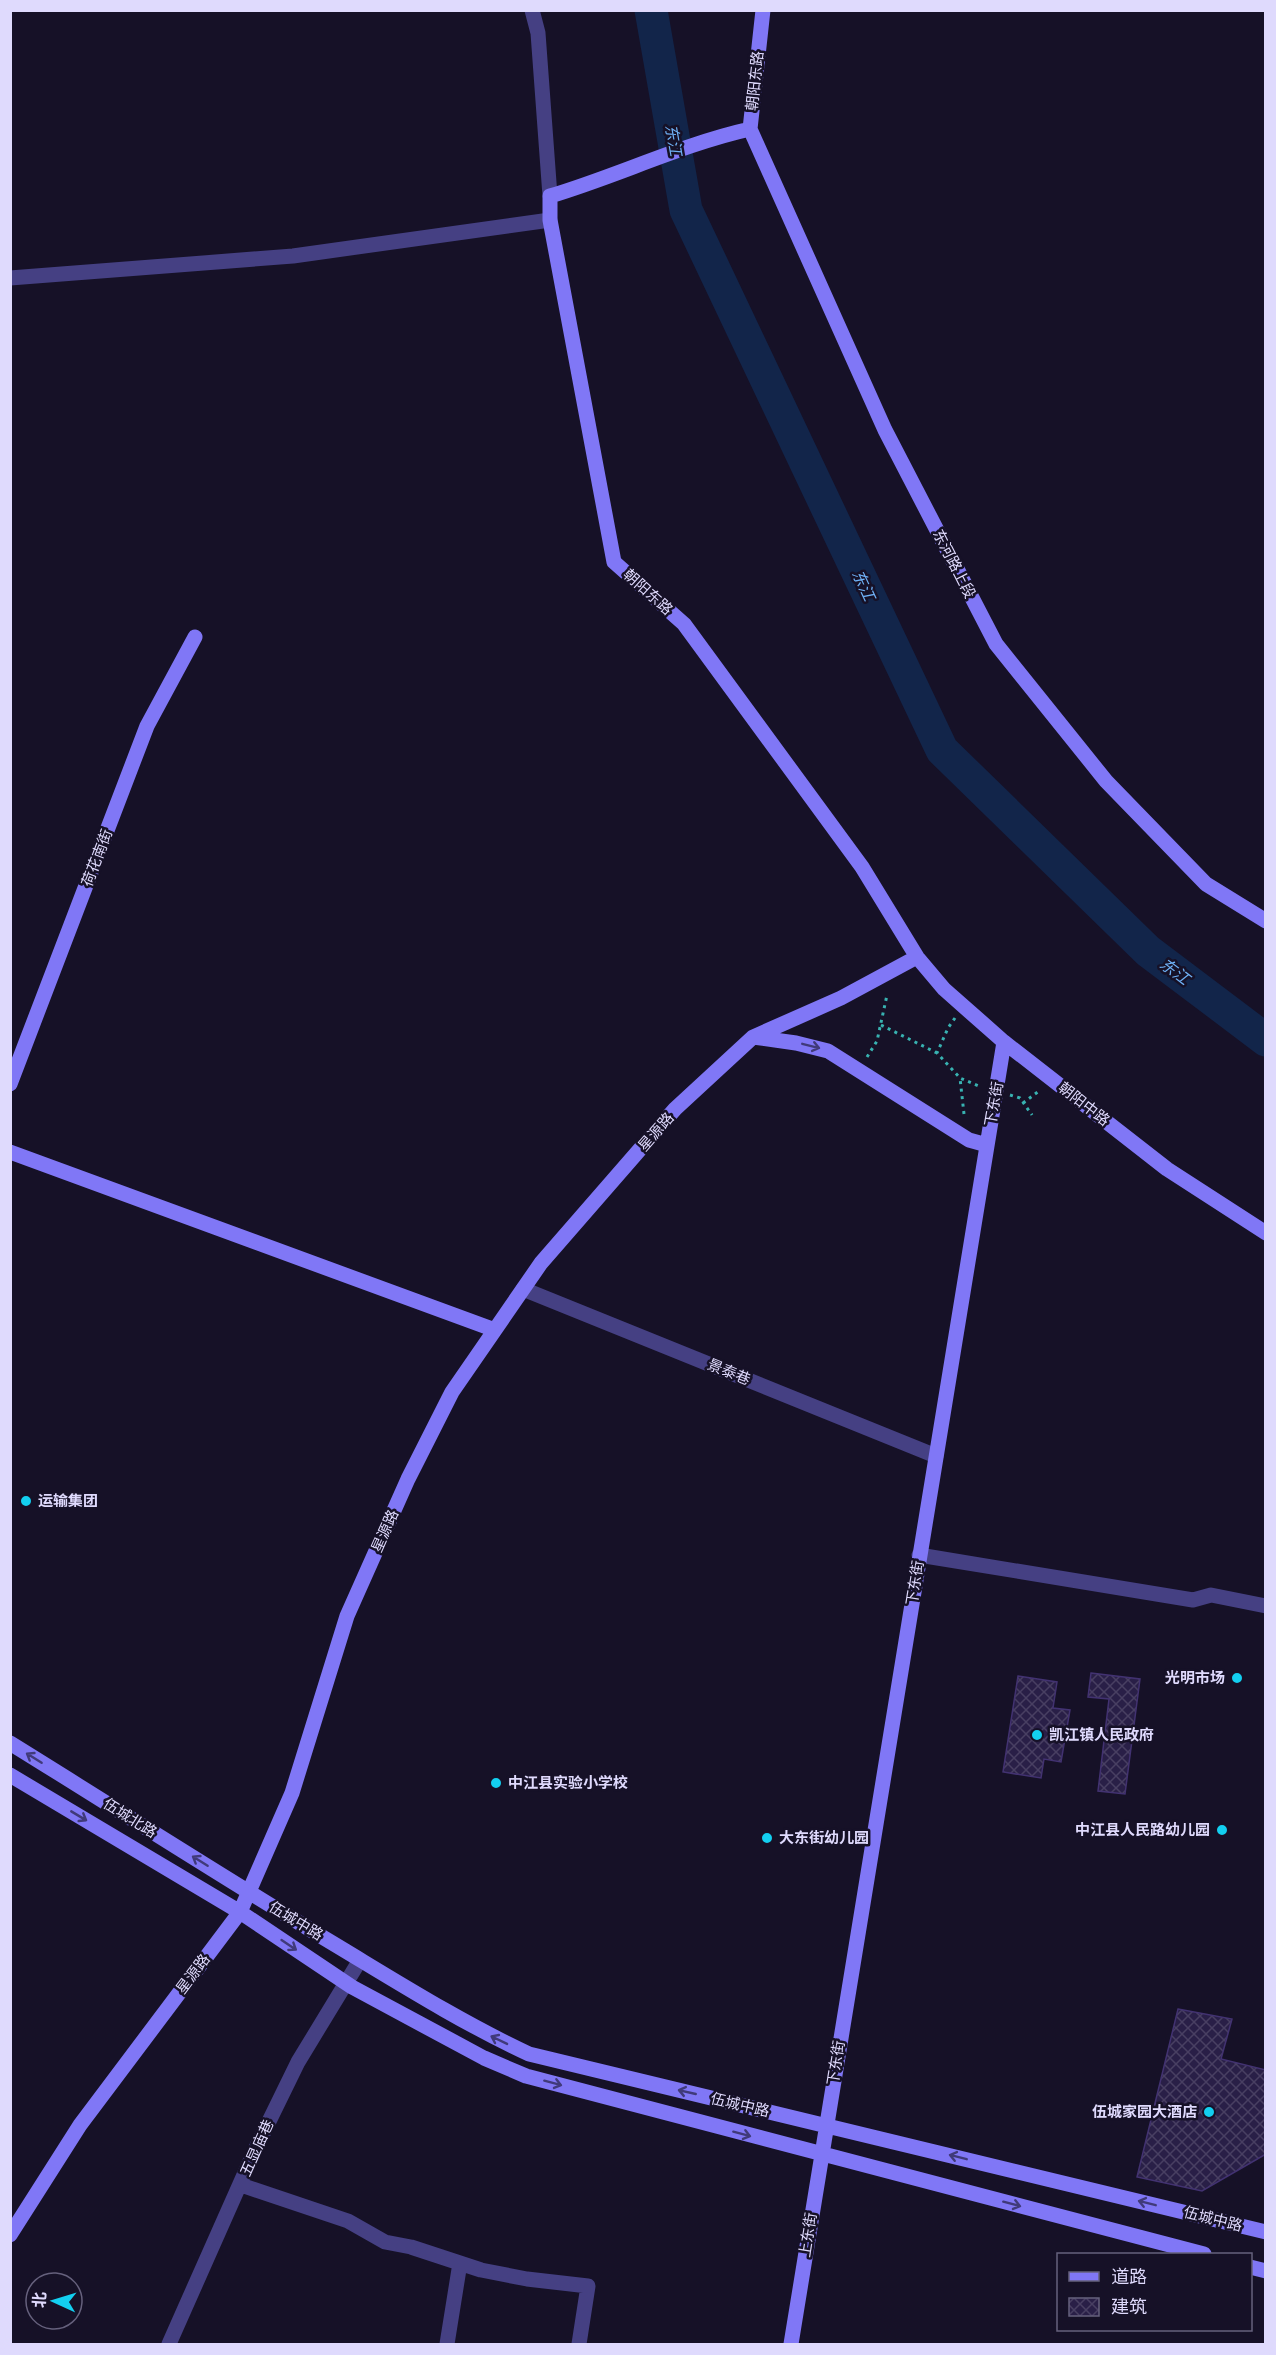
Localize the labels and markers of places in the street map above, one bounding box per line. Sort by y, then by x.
place label: 运输集团 [38,1492,98,1510]
marker: 运输集团 [19,1494,33,1508]
place label: 光明市场 [1165,1669,1225,1687]
marker: 光明市场 [1230,1671,1244,1685]
place label: 凯江镇人民政府 [1049,1726,1154,1744]
marker: 凯江镇人民政府 [1030,1728,1044,1742]
place label: 中江县实验小学校 [508,1774,628,1792]
marker: 中江县实验小学校 [489,1776,503,1790]
place label: 中江县人民路幼儿园 [1075,1821,1210,1839]
marker: 中江县人民路幼儿园 [1215,1823,1229,1837]
place label: 大东街幼儿园 [779,1829,869,1847]
marker: 大东街幼儿园 [760,1831,774,1845]
place label: 伍城家园大酒店 [1092,2103,1197,2121]
marker: 伍城家园大酒店 [1202,2105,1216,2119]

